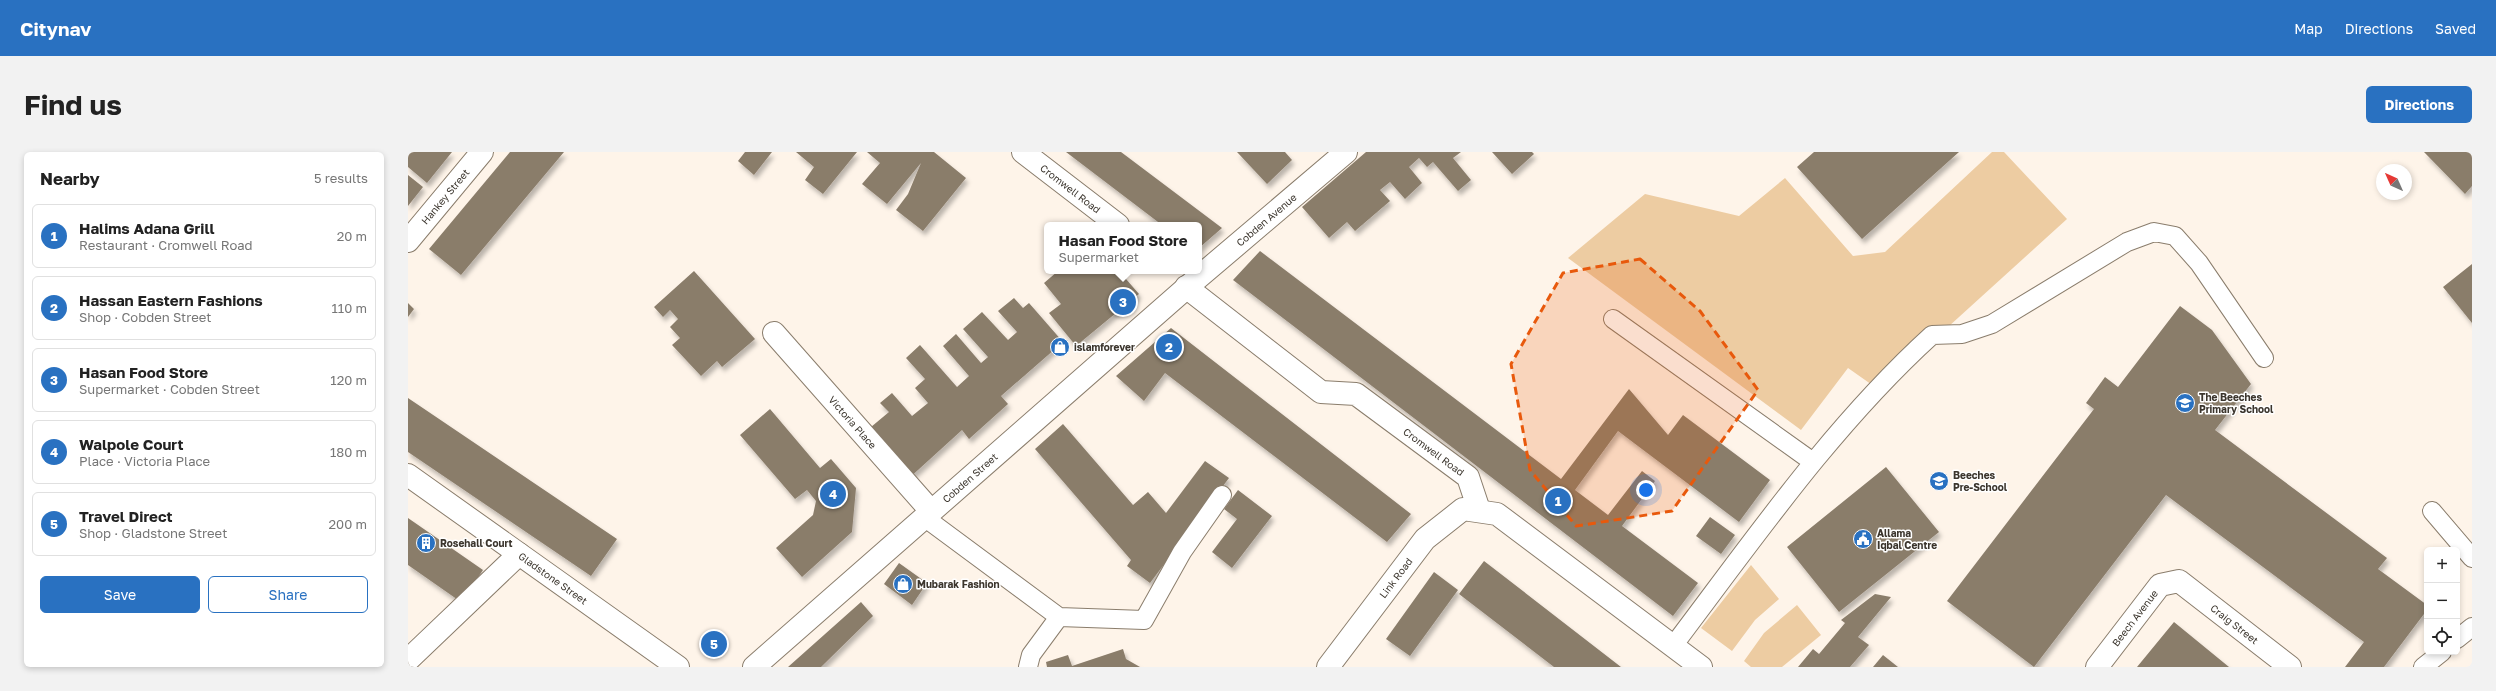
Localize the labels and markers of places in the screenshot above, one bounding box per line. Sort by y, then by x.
pin: 3 [1110,287,1136,317]
pin: 2 [1156,332,1182,362]
shop icon: islamforever [1049,336,1071,358]
place label: islamforever [1074,341,1135,353]
place label: The Beeches Primary School [2199,391,2274,415]
school or university icon: The Beeches Primary School [2174,392,2196,414]
place label: Beeches Pre-School [1953,469,2008,493]
school or university icon: Beeches Pre-School [1928,470,1950,492]
pin: 4 [820,479,846,509]
pin: 1 [1545,486,1571,516]
place label: Allama Iqbal Centre [1877,527,1937,551]
public building icon: Allama Iqbal Centre [1852,528,1874,550]
building icon: Rosehall Court [415,532,437,554]
place label: Rosehall Court [440,537,513,549]
shop icon: Mubarak Fashion [892,573,914,595]
place label: Mubarak Fashion [917,578,1000,590]
pin: 5 [701,629,727,659]

